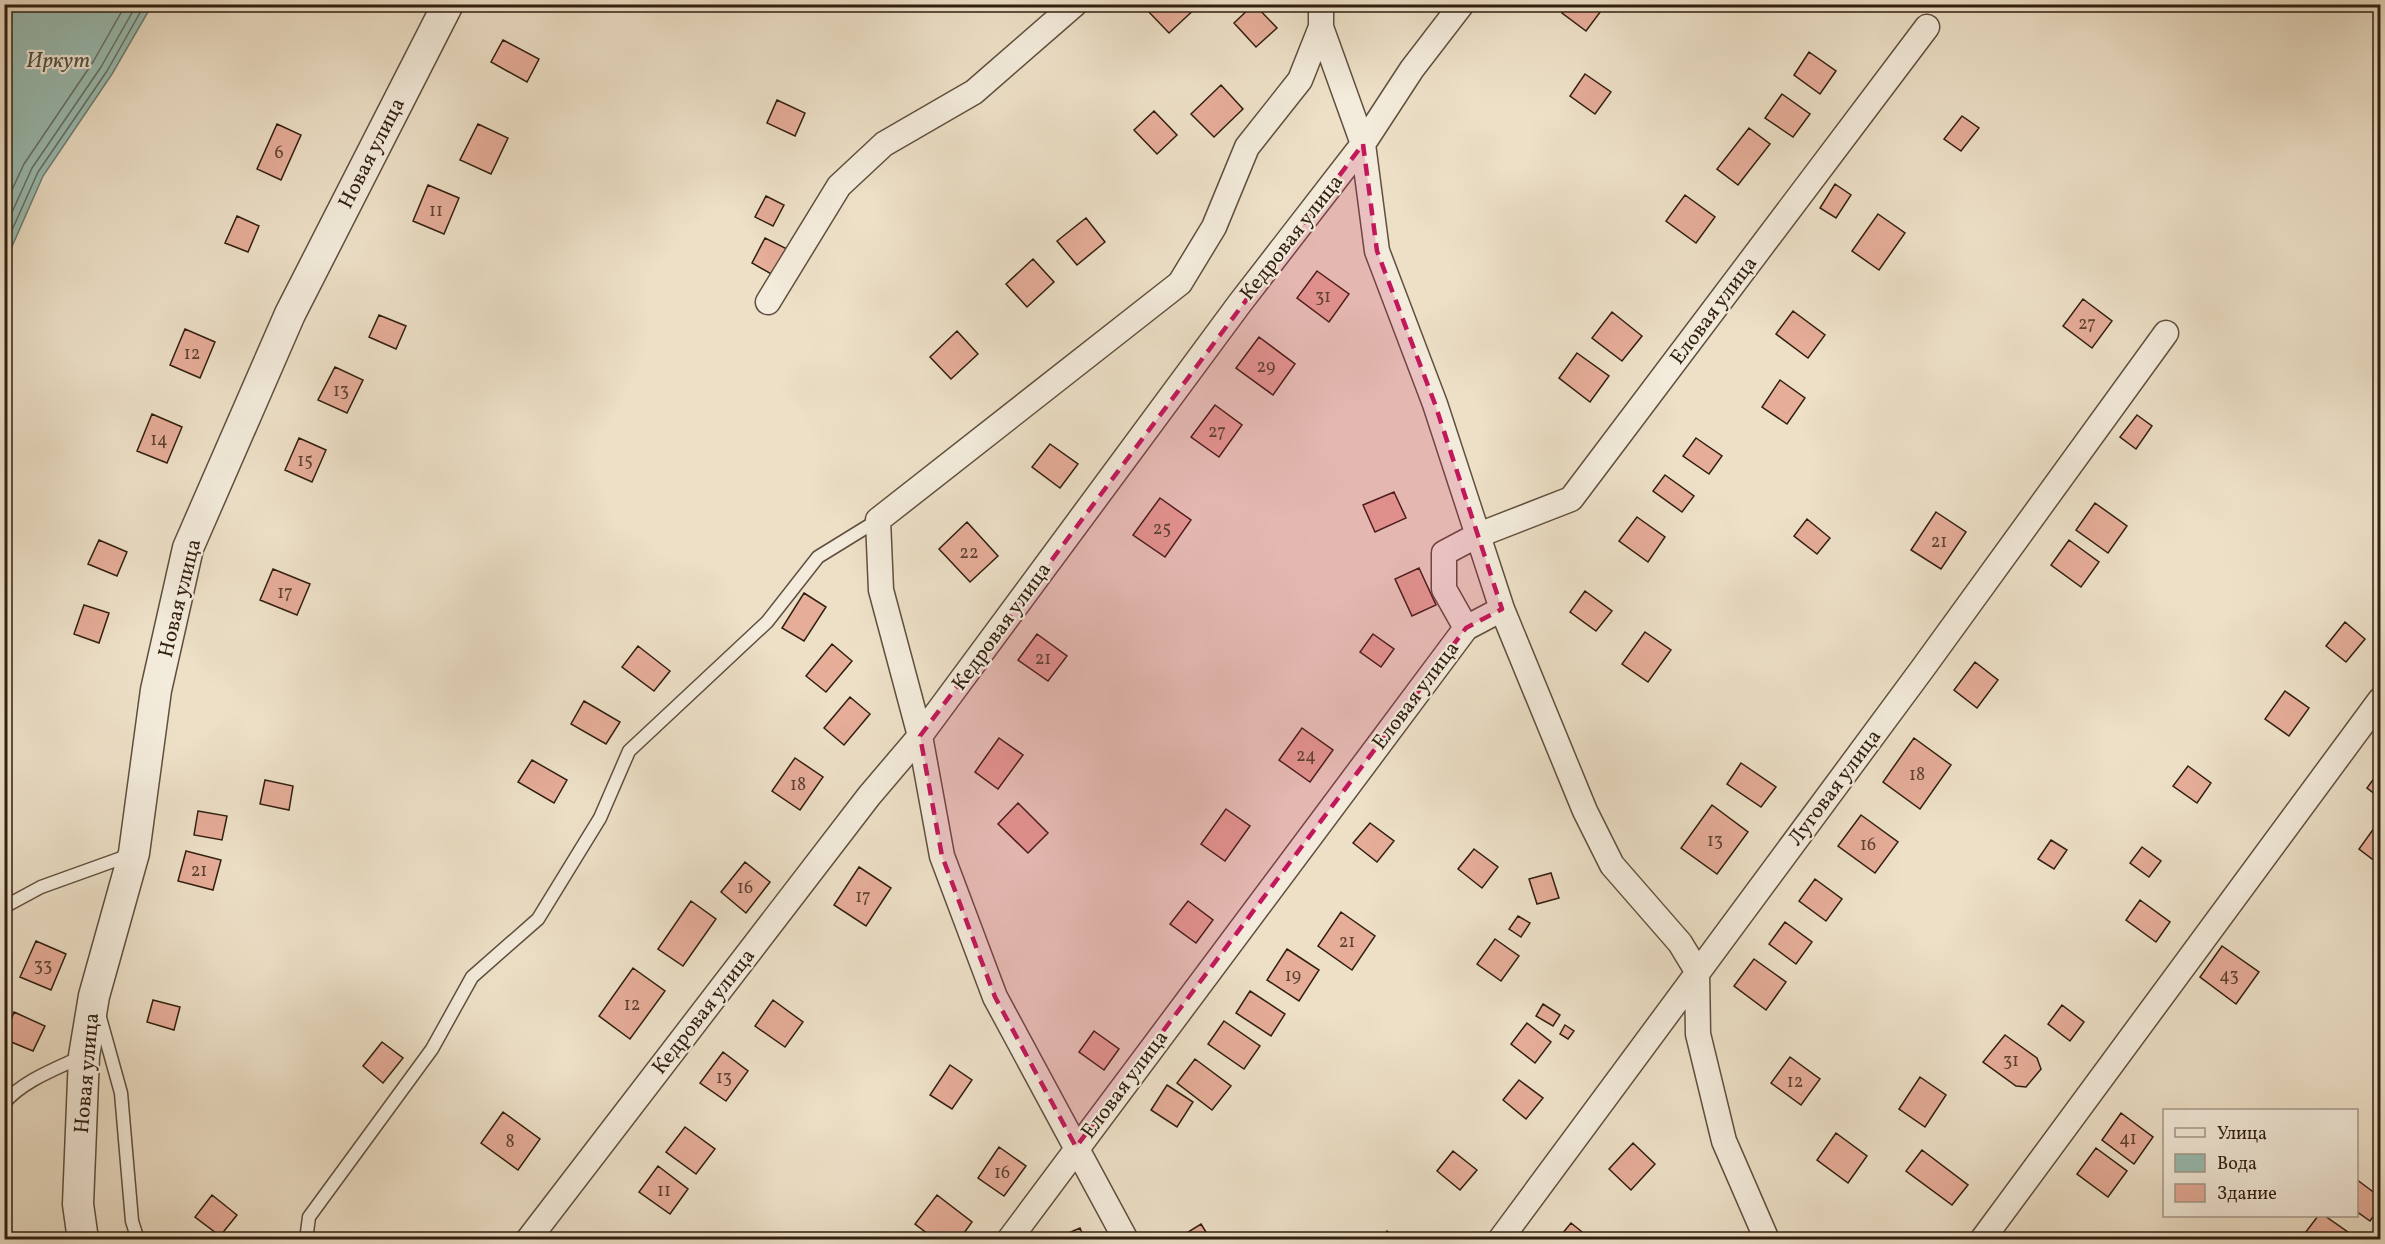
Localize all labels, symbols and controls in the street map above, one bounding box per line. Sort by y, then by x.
water label: Иркут [26,46,90,77]
street label: Новая улица [332,93,413,214]
house number: 6 [274,141,284,166]
street label: Кедровая улица [1234,169,1351,307]
house number: 11 [429,199,443,224]
street label: Еловая улица [1664,251,1765,371]
house number: 31 [1315,285,1331,310]
house number: 27 [2078,312,2096,337]
house number: 12 [184,342,200,367]
house number: 29 [1257,355,1275,380]
house number: 13 [333,379,349,404]
house number: 27 [1208,420,1226,445]
house number: 14 [150,428,168,453]
house number: 15 [297,449,313,474]
house number: 25 [1153,517,1171,542]
house number: 21 [1931,530,1947,555]
street label: Новая улица [152,536,209,661]
house number: 22 [959,541,979,566]
street label: Кедровая улица [946,557,1059,697]
house number: 17 [277,581,293,606]
street label: Еловая улица [1366,636,1467,756]
house number: 21 [1035,647,1051,672]
street label: Луговая улица [1782,724,1889,852]
house number: 24 [1296,744,1316,769]
house number: 18 [1909,763,1925,788]
house number: 18 [790,773,806,798]
house number: 13 [1707,829,1723,854]
house number: 16 [1860,833,1876,858]
house number: 21 [191,859,207,884]
house number: 16 [737,876,753,901]
house number: 17 [855,885,871,910]
house number: 21 [1339,930,1355,955]
street label: Кедровая улица [646,943,763,1081]
house number: 33 [34,954,52,979]
house number: 19 [1285,964,1301,989]
house number: 43 [2219,964,2239,989]
house number: 12 [624,993,640,1018]
street label: Новая улица [68,1012,107,1135]
street label: Еловая улица [1075,1025,1176,1145]
house number: 31 [2003,1049,2019,1074]
house number: 13 [716,1066,732,1091]
house number: 12 [1787,1070,1803,1095]
legend [2163,1109,2358,1217]
text: Улица [2217,1122,2267,1147]
house number: 41 [2119,1127,2137,1152]
house number: 8 [505,1130,515,1155]
text: Вода [2217,1152,2257,1177]
house number: 16 [994,1161,1010,1186]
house number: 11 [657,1179,671,1204]
text: Здание [2217,1182,2277,1207]

